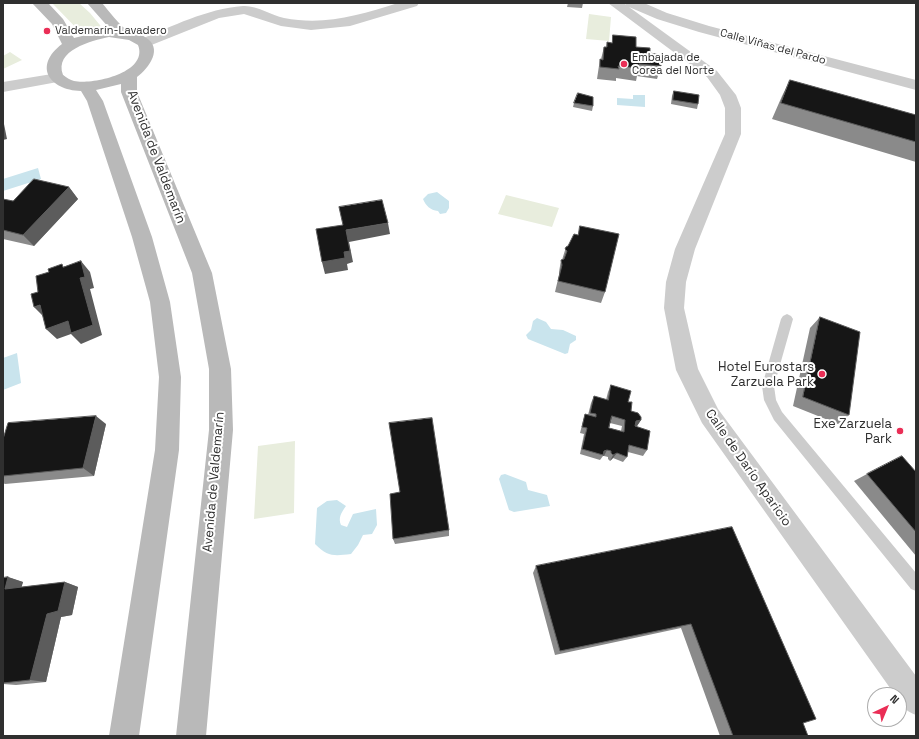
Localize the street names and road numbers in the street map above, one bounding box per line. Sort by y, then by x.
street label: Calle Viñas del Pardo [719,27,827,67]
street label: Avenida de Valdemarín [123,88,189,226]
street label: Calle de Darío Aparicio [702,406,794,530]
street label: Avenida de Valdemarín [200,411,228,553]

